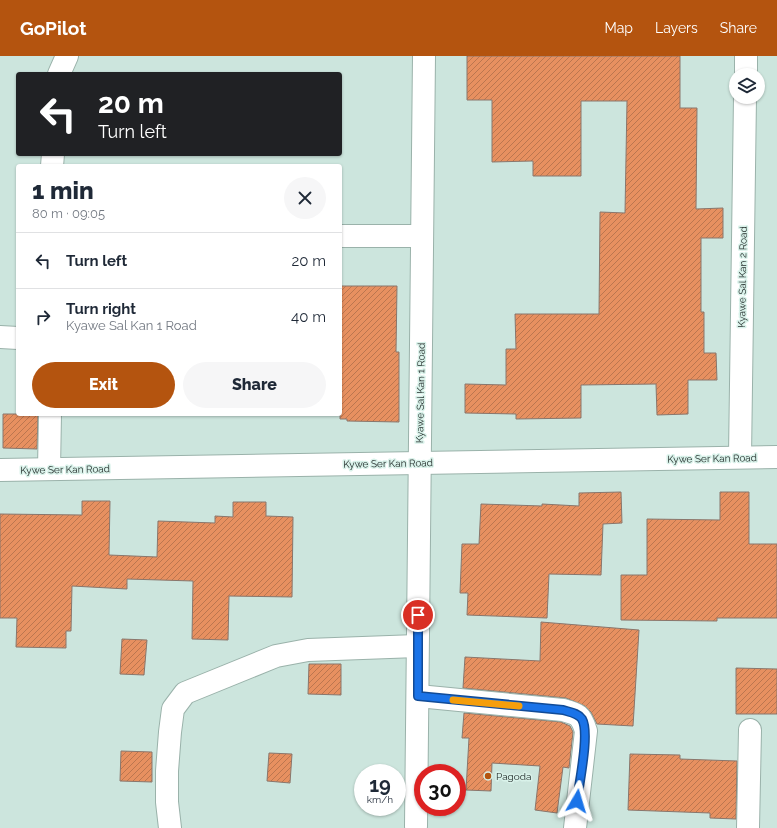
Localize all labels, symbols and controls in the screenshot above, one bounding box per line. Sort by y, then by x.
text: GoPilot [20,17,86,39]
text: Map [605,20,633,36]
text: Layers [655,20,698,36]
text: Share [720,20,757,36]
map controls [729,68,765,104]
button: layers [729,68,765,104]
text: 20 m [98,87,164,120]
icon: left [32,88,84,140]
text: Turn left [98,121,167,142]
text: 1 min [32,176,94,205]
button: close [284,177,326,219]
text: 80 m · 09:05 [32,206,105,221]
street label: Kyawe Sal Kan 2 Road [736,226,749,328]
icon: left [32,250,54,272]
text: Turn left [66,252,127,270]
text: 20 m [291,252,326,270]
text: Turn right [66,300,136,318]
icon: right [32,306,54,328]
text: 40 m [291,308,326,326]
text: Kyawe Sal Kan 1 Road [66,318,197,333]
street label: Kyawe Sal Kan 1 Road [414,343,427,443]
button: Exit [32,362,175,408]
button: Share [183,362,326,408]
street label: Kywe Ser Kan Road [667,452,757,465]
street label: Kywe Ser Kan Road [343,457,433,470]
street label: Kywe Ser Kan Road [20,463,110,476]
pin [401,598,435,632]
icon: arrive [407,604,429,626]
speed limit sign: 30 [414,764,466,816]
marker: Pagoda [483,771,493,781]
place label: Pagoda [496,771,531,782]
text: 19 [369,773,391,797]
position arrow [556,780,598,822]
text: km/h [367,794,393,805]

